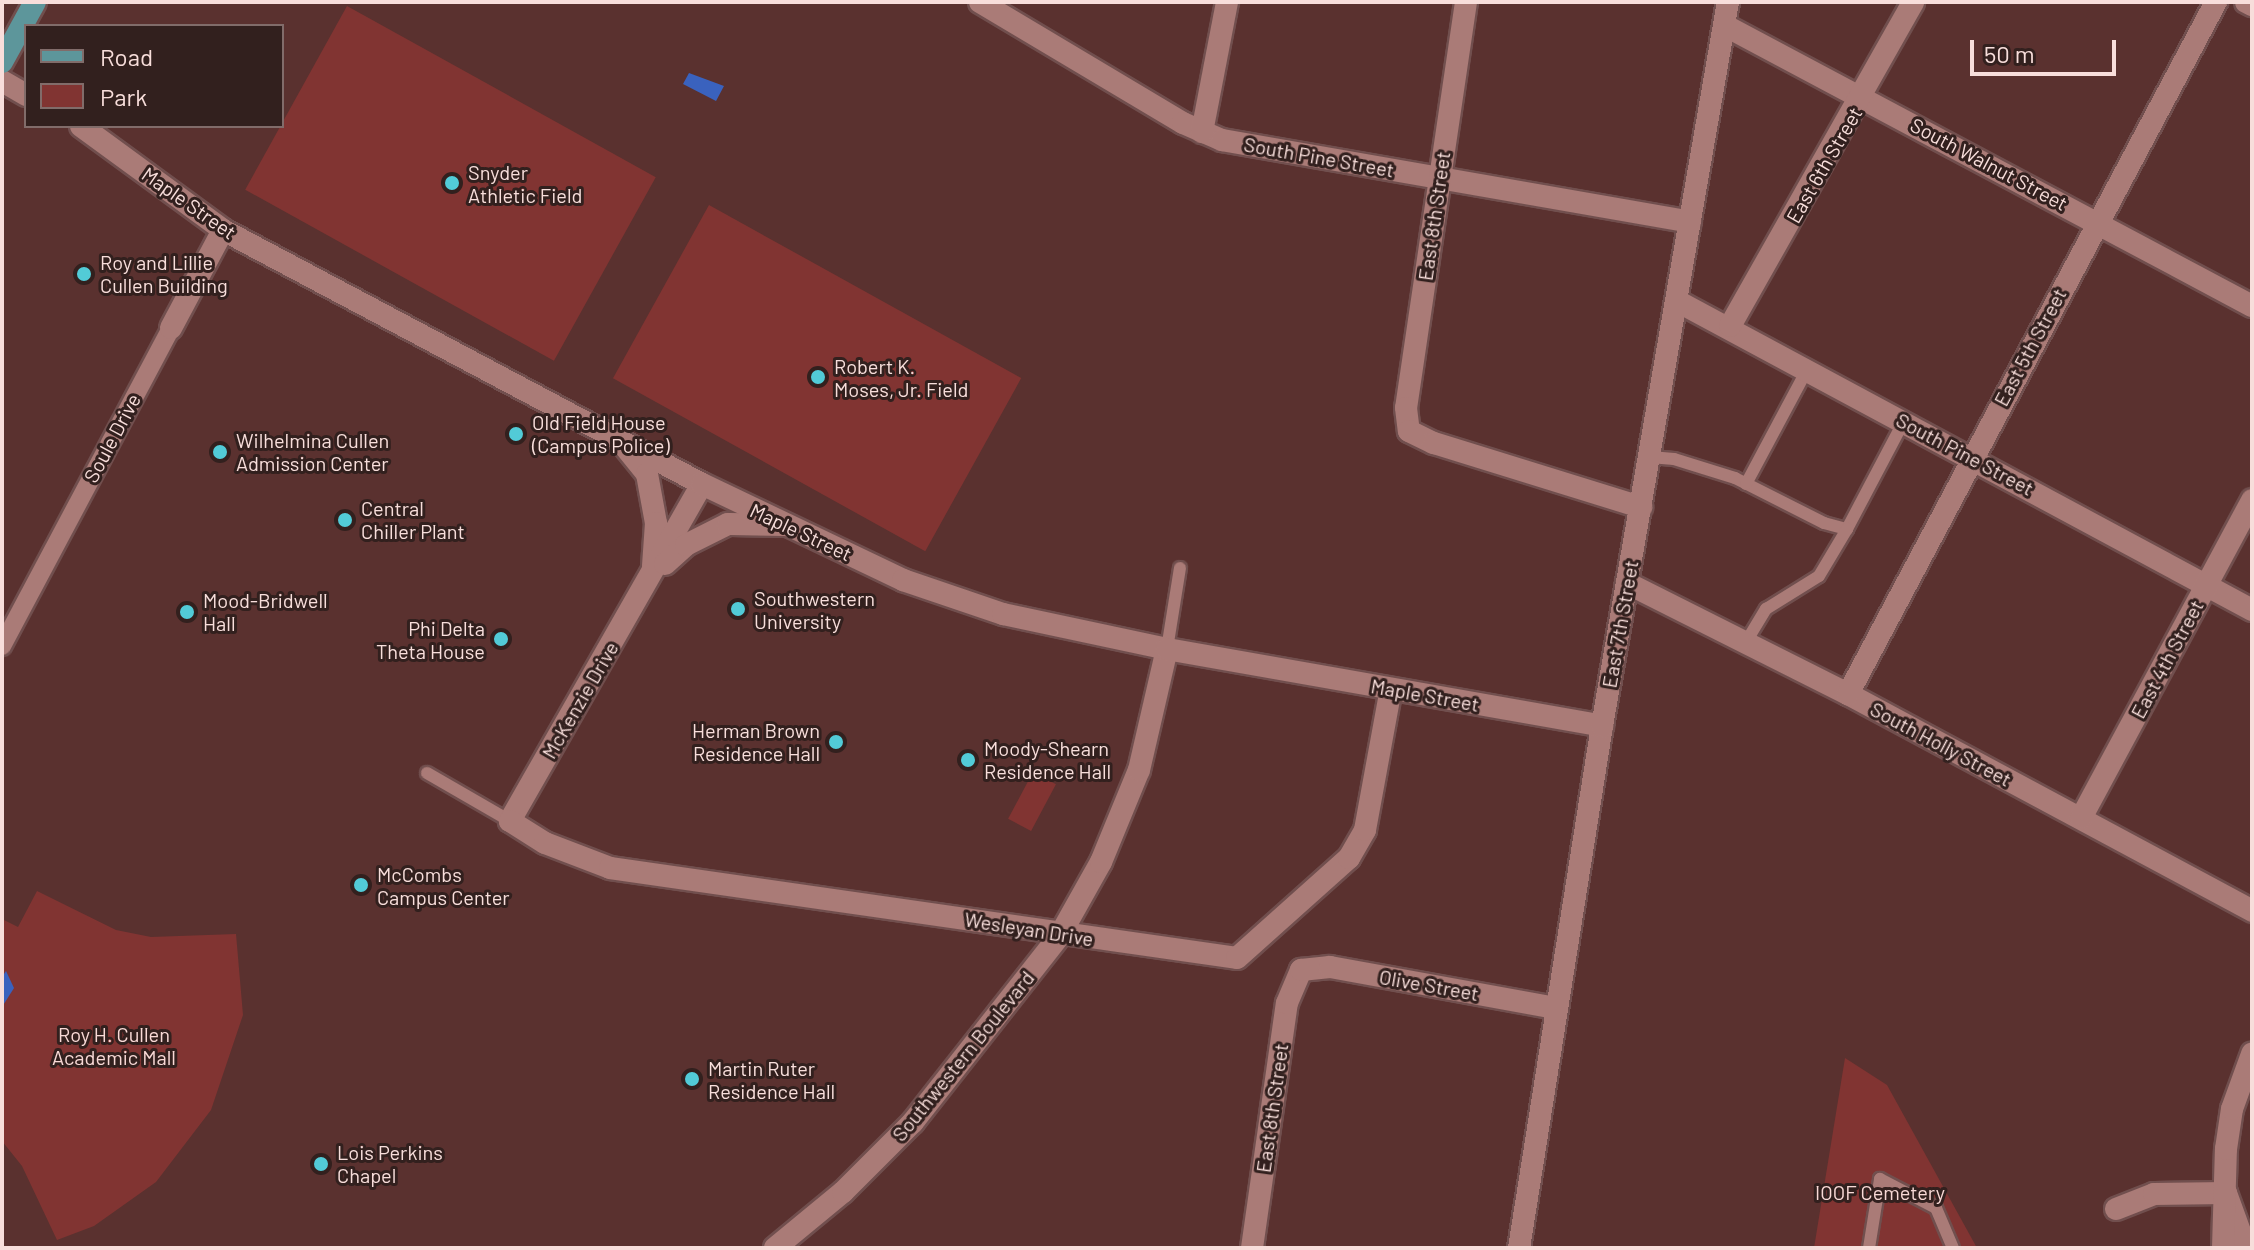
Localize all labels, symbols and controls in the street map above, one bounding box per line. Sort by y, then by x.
legend [24,24,284,128]
scale bar [1974,24,2120,74]
text: 50 m [1984,39,2035,68]
text: Road [100,42,153,71]
text: Park [100,82,147,111]
street label: East 6th Street [1781,103,1867,227]
street label: South Walnut Street [1906,113,2072,215]
street label: South Pine Street [1242,132,1396,182]
street label: East 8th Street [1413,150,1455,282]
place label: Snyder Athletic Field [468,160,582,207]
street label: Maple Street [137,162,241,244]
marker: Snyder Athletic Field [443,174,461,192]
place label: Roy and Lillie Cullen Building [100,250,228,297]
marker: Roy and Lillie Cullen Building [75,265,93,283]
street label: East 5th Street [1989,284,2071,410]
place label: Robert K. Moses, Jr. Field [834,354,969,401]
marker: Robert K. Moses, Jr. Field [809,368,827,386]
street label: Soule Drive [79,389,145,487]
street label: South Pine Street [1892,408,2038,500]
place label: Old Field House (Campus Police) [532,410,670,457]
marker: Old Field House (Campus Police) [507,425,525,443]
place label: Wilhelmina Cullen Admission Center [236,428,389,475]
marker: Wilhelmina Cullen Admission Center [211,443,229,461]
place label: Central Chiller Plant [361,496,465,543]
street label: Maple Street [746,498,856,566]
marker: Central Chiller Plant [336,511,354,529]
street label: East 7th Street [1597,558,1643,690]
place label: Southwestern University [754,586,875,633]
place label: Mood-Bridwell Hall [203,588,328,635]
street label: East 4th Street [2126,596,2208,722]
marker: Southwestern University [729,600,747,618]
marker: Mood-Bridwell Hall [178,603,196,621]
place label: Phi Delta Theta House [376,616,485,663]
marker: Phi Delta Theta House [492,630,510,648]
street label: McKenzie Drive [537,637,623,763]
street label: Maple Street [1369,674,1481,716]
street label: South Holly Street [1866,697,2016,791]
place label: Herman Brown Residence Hall [692,718,820,765]
marker: Herman Brown Residence Hall [827,733,845,751]
place label: Moody-Shearn Residence Hall [984,736,1111,783]
marker: Moody-Shearn Residence Hall [959,751,977,769]
place label: McCombs Campus Center [377,862,510,909]
marker: McCombs Campus Center [352,876,370,894]
street label: Wesleyan Drive [963,907,1095,951]
street label: Olive Street [1377,964,1481,1006]
street label: Southwestern Boulevard [887,966,1039,1146]
park label: Roy H. Cullen Academic Mall [52,1023,176,1070]
street label: East 8th Street [1251,1042,1293,1174]
place label: Martin Ruter Residence Hall [708,1056,835,1103]
marker: Martin Ruter Residence Hall [683,1070,701,1088]
place label: Lois Perkins Chapel [337,1140,443,1187]
marker: Lois Perkins Chapel [312,1155,330,1173]
park label: IOOF Cemetery [1815,1180,1945,1204]

